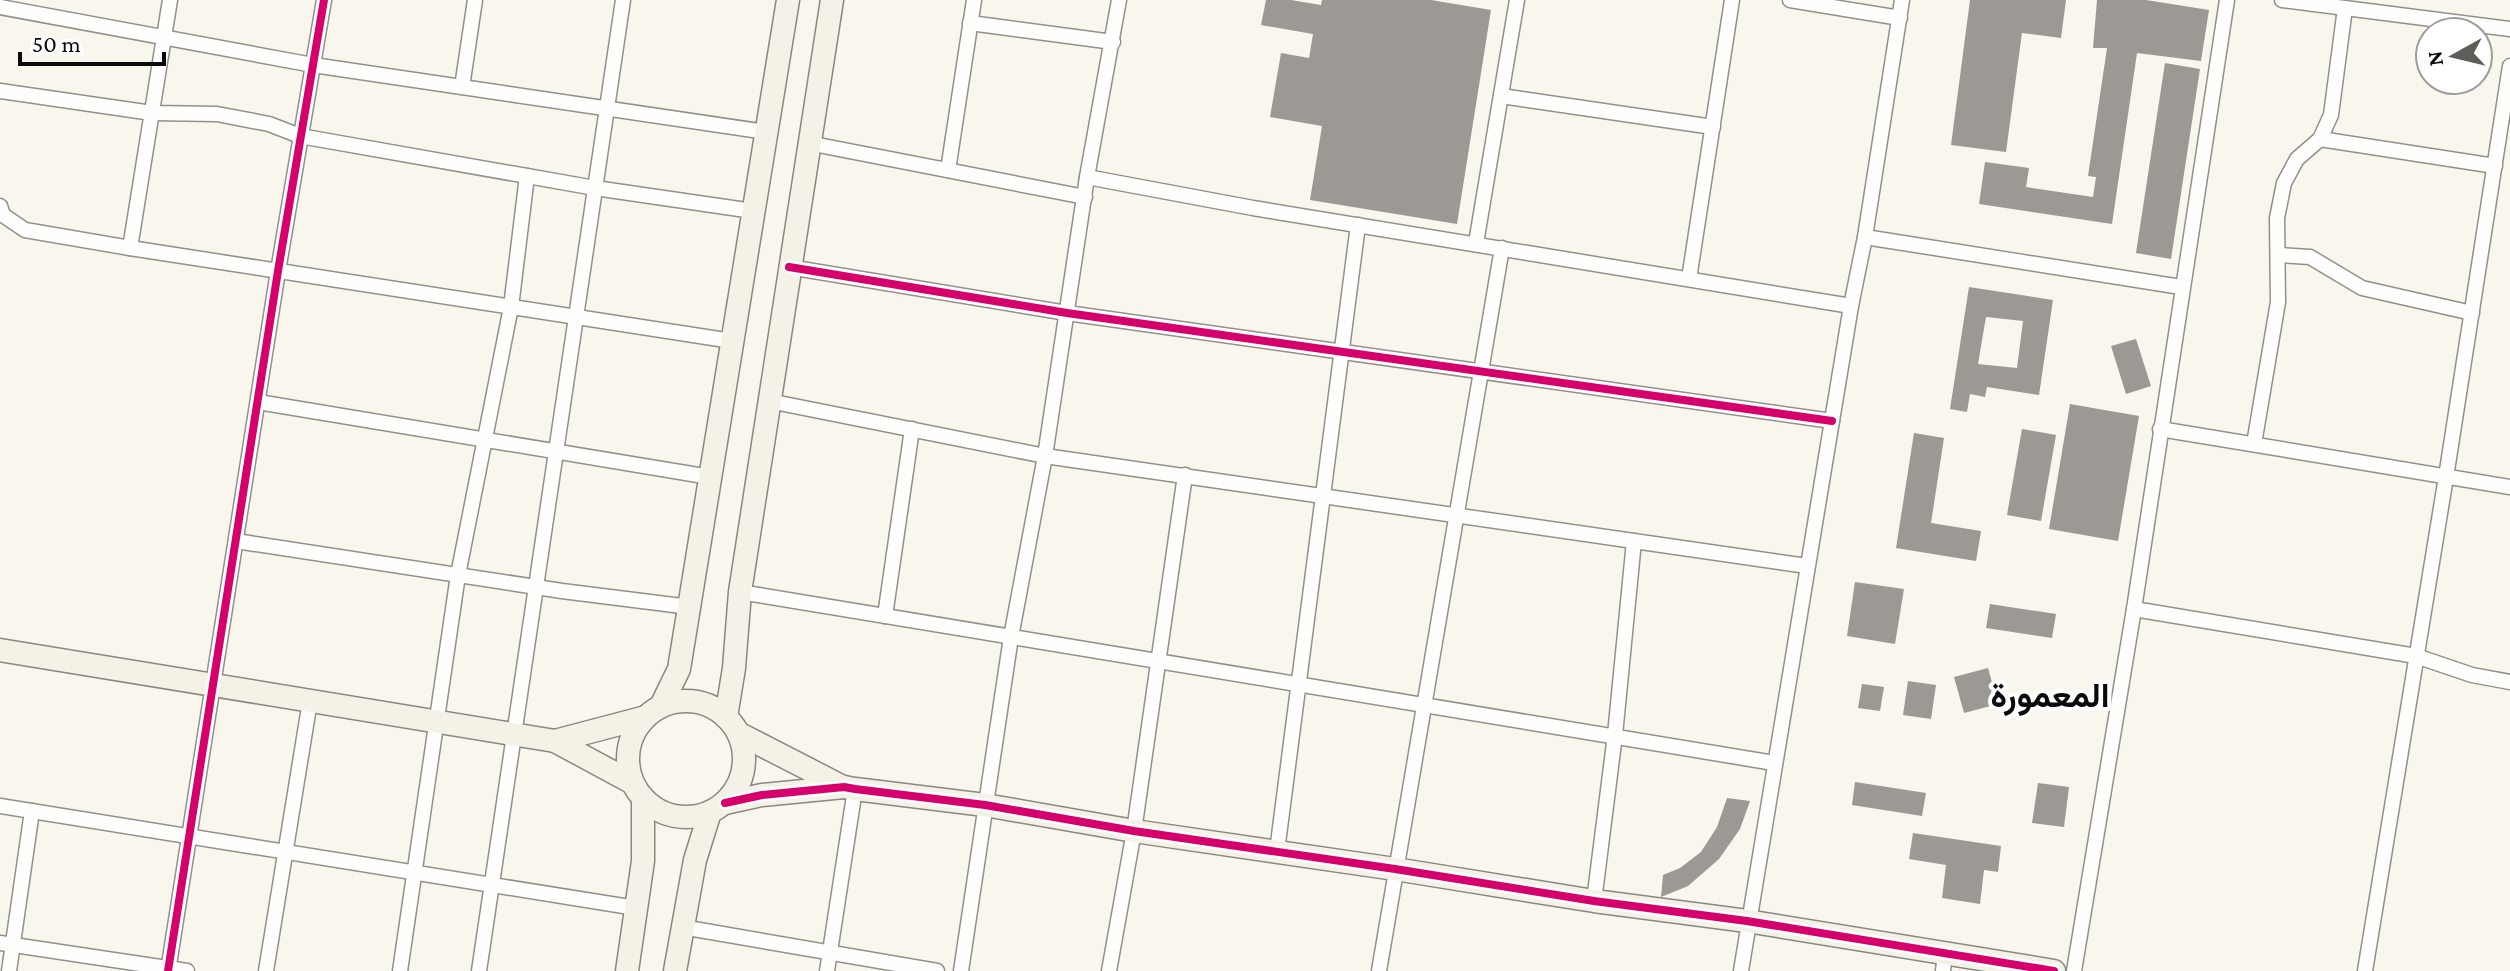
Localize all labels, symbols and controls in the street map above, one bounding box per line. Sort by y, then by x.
scale bar [20,16,164,66]
north arrow [2414,16,2494,96]
text: 50 m [32,30,81,57]
text: N [2421,50,2448,68]
district label: المعمورة [1990,677,2110,717]

